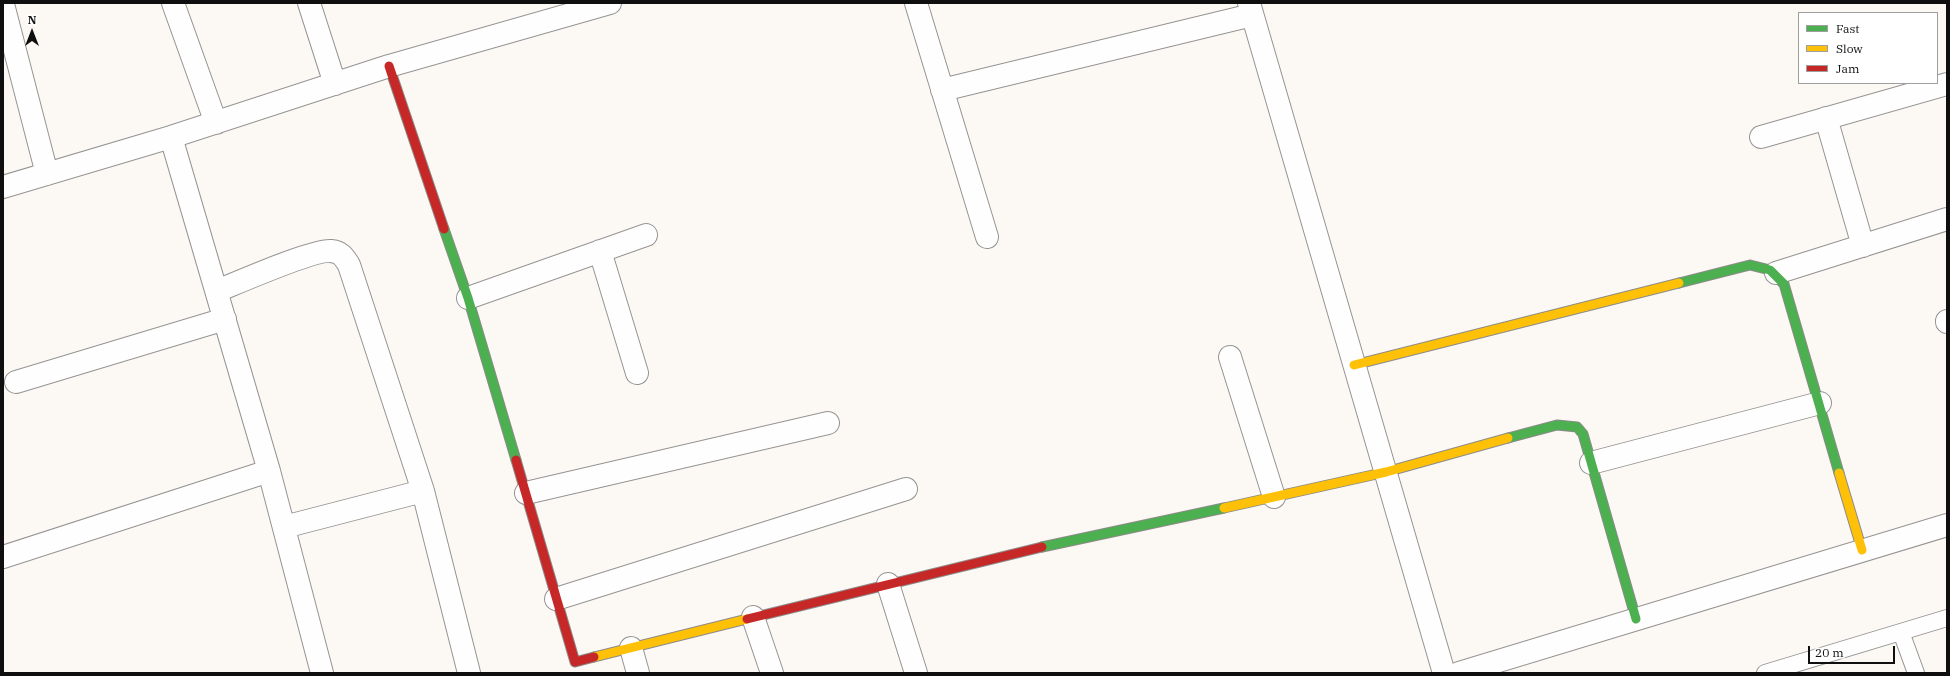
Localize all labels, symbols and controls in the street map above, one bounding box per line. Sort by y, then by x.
north arrow [12,12,52,52]
legend [1798,12,1938,84]
text: N [28,13,36,27]
text: Fast [1836,21,1860,36]
text: Slow [1836,41,1863,56]
text: Jam [1836,61,1859,76]
scale bar [1810,638,1897,664]
text: 20 m [1815,645,1844,660]

